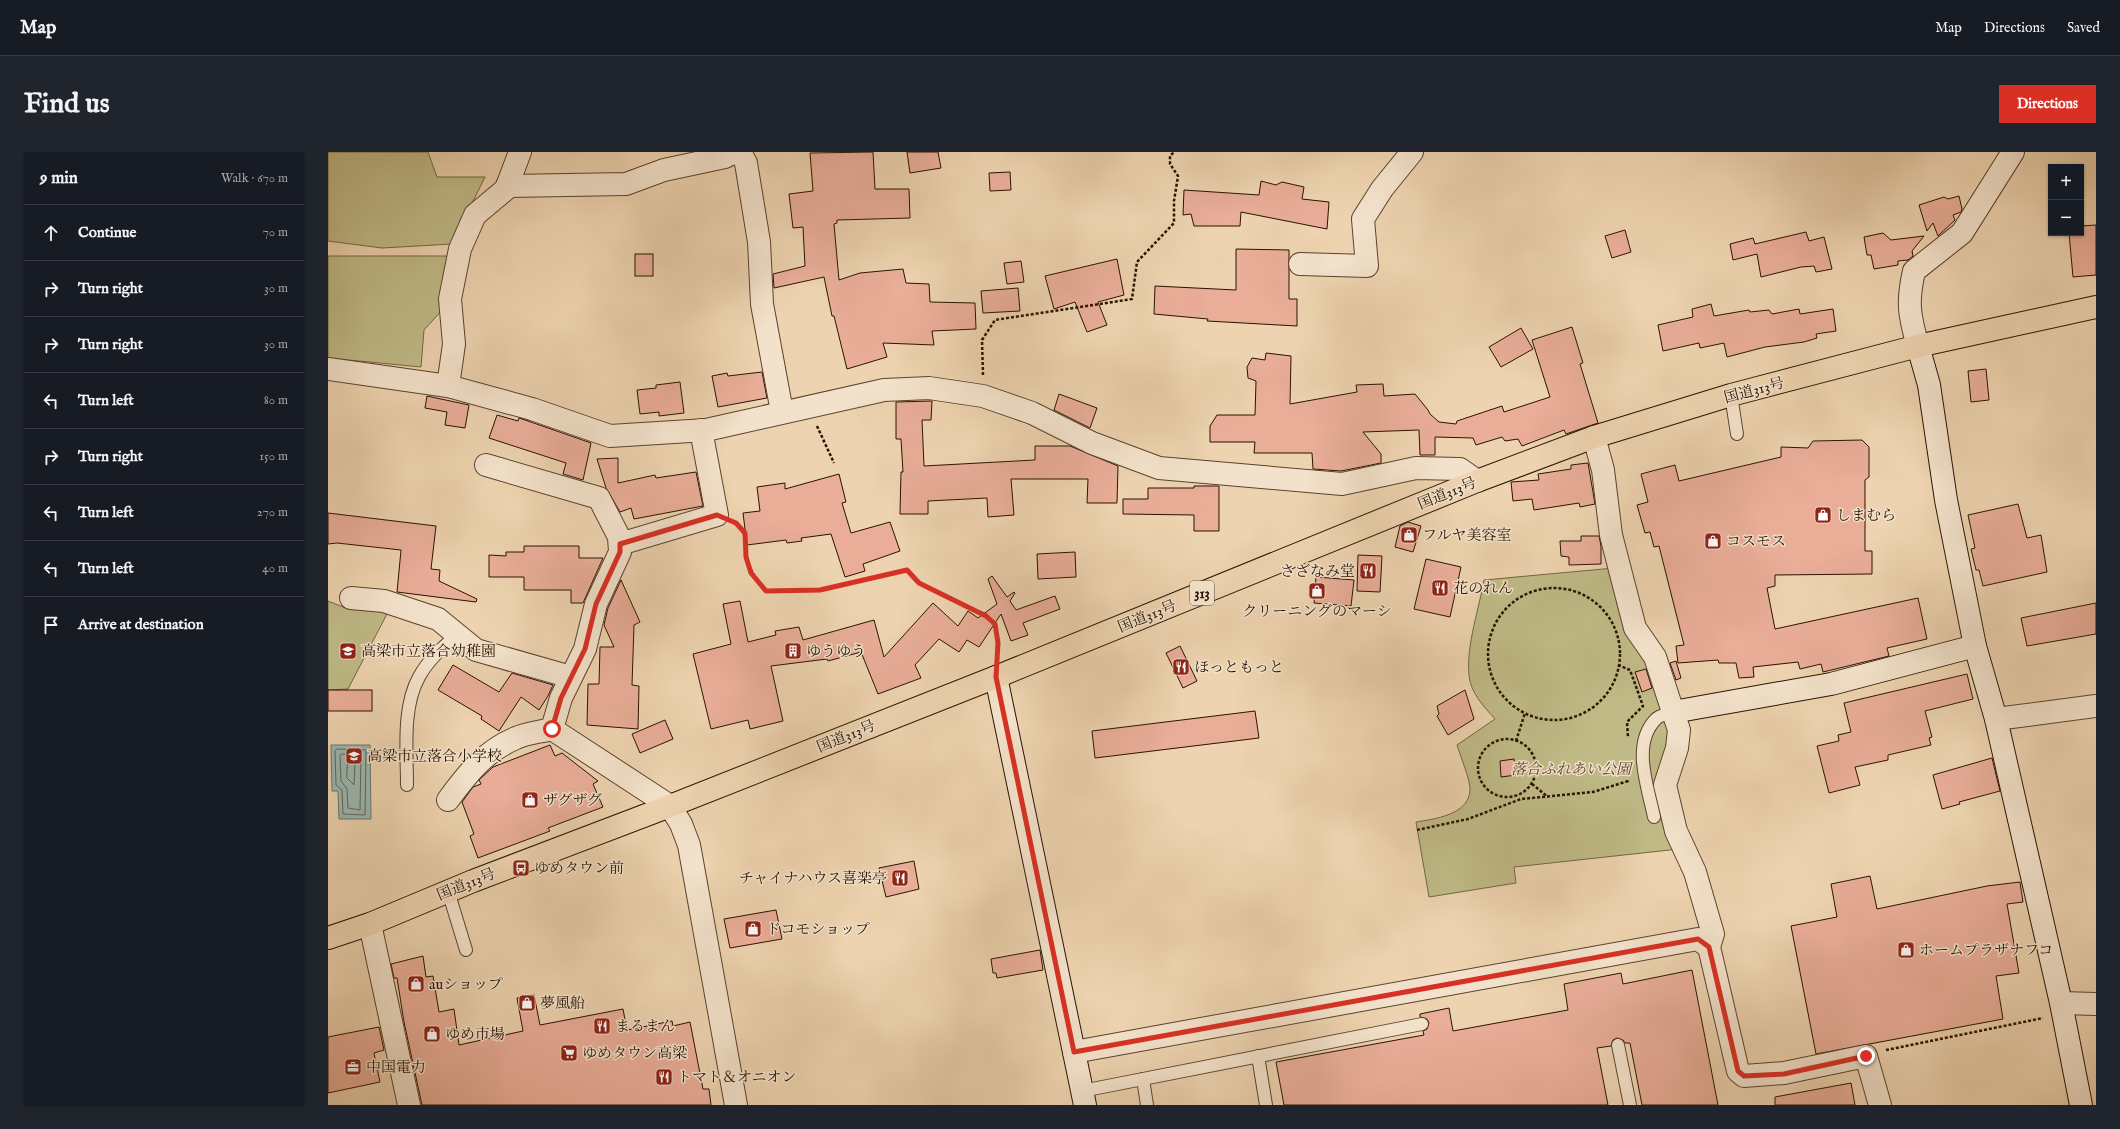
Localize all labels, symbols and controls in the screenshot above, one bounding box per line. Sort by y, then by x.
text: Map [20,16,56,40]
text: Map [1935,19,1962,37]
text: Directions [1984,19,2045,37]
text: Saved [2067,19,2100,37]
button: Directions [1999,85,2096,123]
text: Find us [24,87,110,122]
map controls [2048,164,2084,236]
button: + [2048,164,2084,200]
text: 9 min [40,168,78,189]
text: Walk · 670 m [221,170,288,187]
button: − [2048,200,2084,236]
icon: ahead [40,222,62,244]
text: Continue [78,223,136,242]
text: 70 m [263,224,288,241]
icon: right [40,278,62,300]
text: Turn right [78,279,143,298]
text: 30 m [264,280,288,297]
icon: right [40,334,62,356]
text: Turn right [78,335,143,354]
text: 30 m [264,336,288,353]
street label: 国道313号 [1722,373,1786,408]
icon: left [40,390,62,412]
text: Turn left [78,391,134,410]
text: 80 m [264,392,288,409]
icon: right [40,446,62,468]
text: Turn right [78,447,143,466]
text: 150 m [259,448,288,465]
street label: 国道313号 [1415,473,1479,514]
icon: left [40,502,62,524]
text: Turn left [78,503,134,522]
text: 270 m [257,504,288,521]
shop icon: しまむら [1813,505,1833,525]
place label: しまむら [1836,506,1896,525]
shop icon: フルヤ美容室 [1399,525,1419,545]
place label: フルヤ美容室 [1422,526,1511,545]
shop icon: コスモス [1703,531,1723,551]
place label: コスモス [1726,532,1786,551]
icon: left [40,558,62,580]
text: Turn left [78,559,134,578]
text: 40 m [262,560,288,577]
restaurant icon: さざなみ堂 [1358,561,1378,581]
place label: さざなみ堂 [1280,562,1355,581]
restaurant icon: 花のれん [1430,578,1450,598]
place label: 花のれん [1453,579,1513,598]
road number: 313 [1190,581,1214,605]
shop icon: クリーニングのマーシ [1307,581,1327,601]
street label: 国道313号 [1115,596,1179,637]
place label: クリーニングのマーシ [1242,602,1392,621]
icon: arrive [40,614,62,636]
text: Arrive at destination [78,615,204,634]
school or university icon: 高梁市立落合幼稚園 [338,641,358,661]
building icon: ゆうゆう [783,641,803,661]
place label: 高梁市立落合幼稚園 [361,642,496,661]
place label: ゆうゆう [806,642,866,661]
restaurant icon: ほっともっと [1171,657,1191,677]
place label: ほっともっと [1194,658,1284,677]
street label: 国道313号 [814,716,878,757]
route start [543,720,561,738]
school or university icon: 高梁市立落合小学校 [344,746,364,766]
place label: 高梁市立落合小学校 [367,747,502,766]
park label: 落合ふれあい公園 [1511,760,1634,779]
shop icon: ザグザグ [520,790,540,810]
place label: ザグザグ [543,791,602,810]
bus stop icon: ゆめタウン前 [511,858,531,878]
place label: ゆめタウン前 [534,859,624,878]
street label: 国道313号 [434,864,498,905]
restaurant icon: チャイナハウス喜楽亭 [890,868,910,888]
place label: チャイナハウス喜楽亭 [739,869,887,888]
shop icon: ドコモショップ [743,919,763,939]
place label: ドコモショップ [766,920,870,939]
shop icon: ホームプラザナフコ [1896,940,1916,960]
place label: ホームプラザナフコ [1919,941,2053,960]
shop icon: auショップ [406,974,426,994]
place label: auショップ [429,975,503,994]
shop icon: 夢風船 [517,993,537,1013]
place label: 夢風船 [540,994,585,1013]
restaurant icon: まるまん [592,1016,612,1036]
place label: まるまん [615,1017,675,1036]
shop icon: ゆめ市場 [422,1024,442,1044]
place label: ゆめ市場 [445,1025,505,1044]
supermarket icon: ゆめタウン高梁 [559,1043,579,1063]
place label: ゆめタウン高梁 [582,1044,687,1063]
route end [1857,1047,1875,1065]
office icon: 中国電力 [343,1057,363,1077]
place label: 中国電力 [366,1058,426,1077]
restaurant icon: トマト＆オニオン [654,1067,674,1087]
place label: トマト＆オニオン [677,1068,796,1087]

